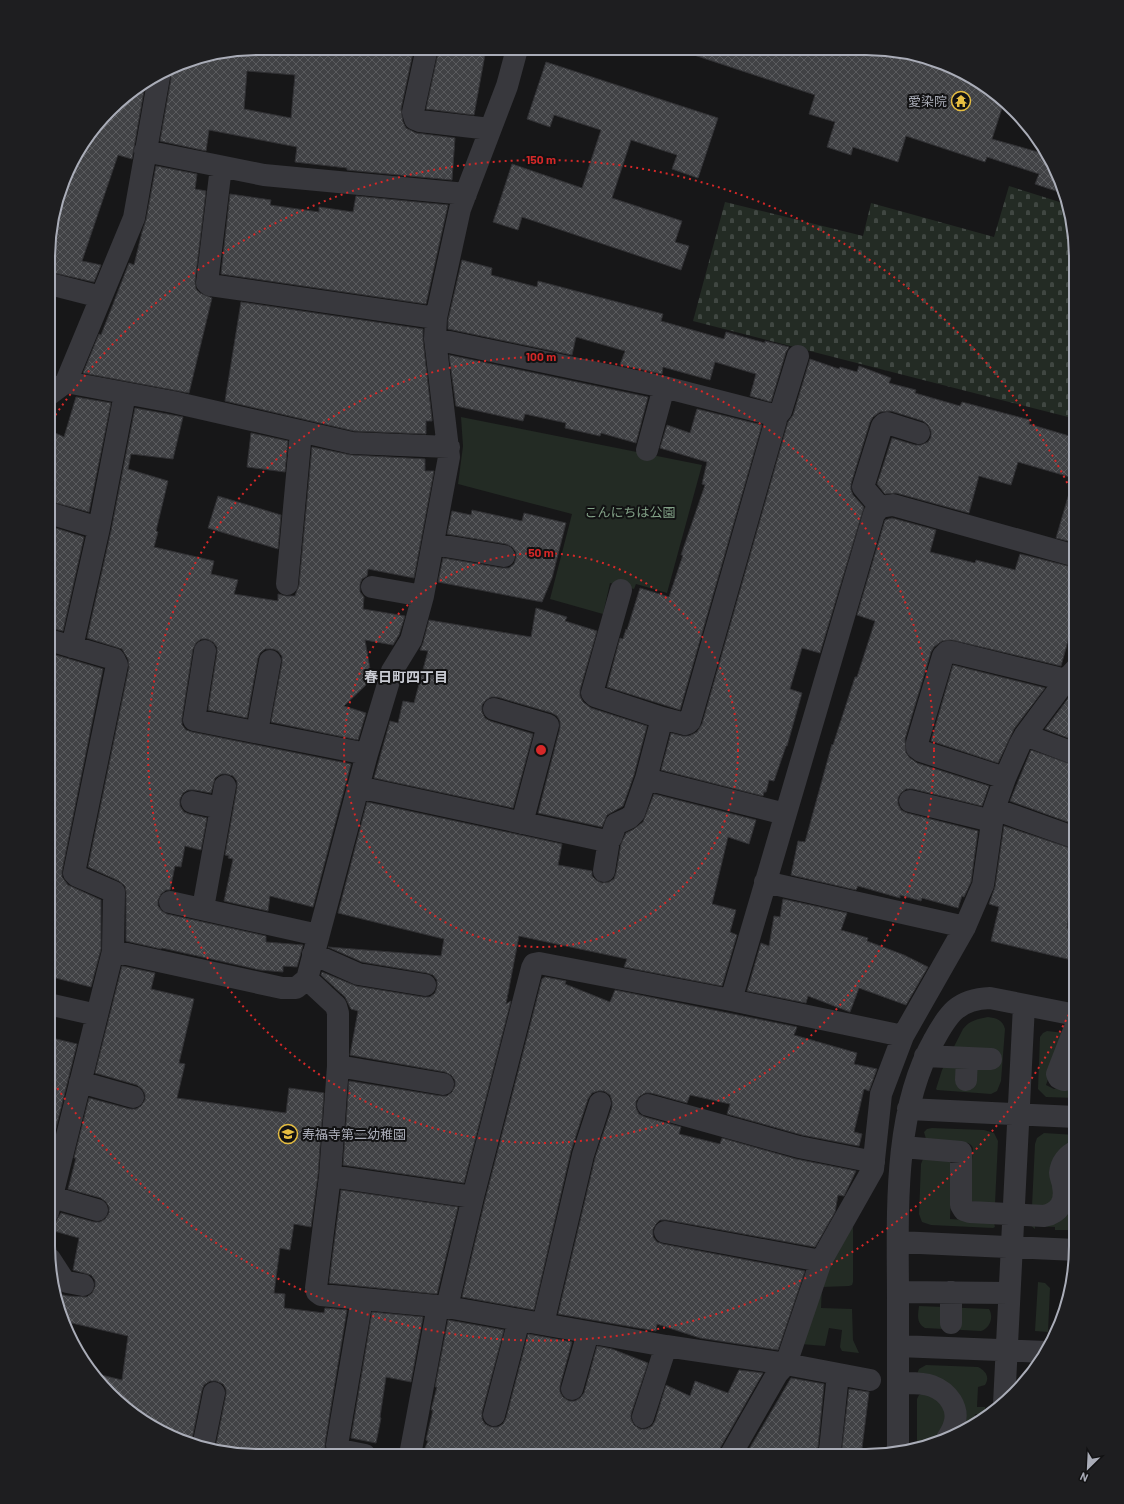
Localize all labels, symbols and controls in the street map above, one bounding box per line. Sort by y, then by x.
temple icon: 愛染院 [950,90,972,112]
place label: 愛染院 [908,93,947,109]
text: 150 m [526,152,556,166]
text: 100 m [526,349,556,363]
park label: こんにちは公園 [584,504,676,520]
text: 50 m [528,545,554,559]
district label: 春日町四丁目 [364,668,448,685]
centre of rings [534,743,548,757]
school or university icon: 寿福寺第二幼稚園 [277,1123,299,1145]
place label: 寿福寺第二幼稚園 [302,1126,406,1142]
north arrow [1068,1448,1108,1488]
text: N [1078,1470,1090,1485]

